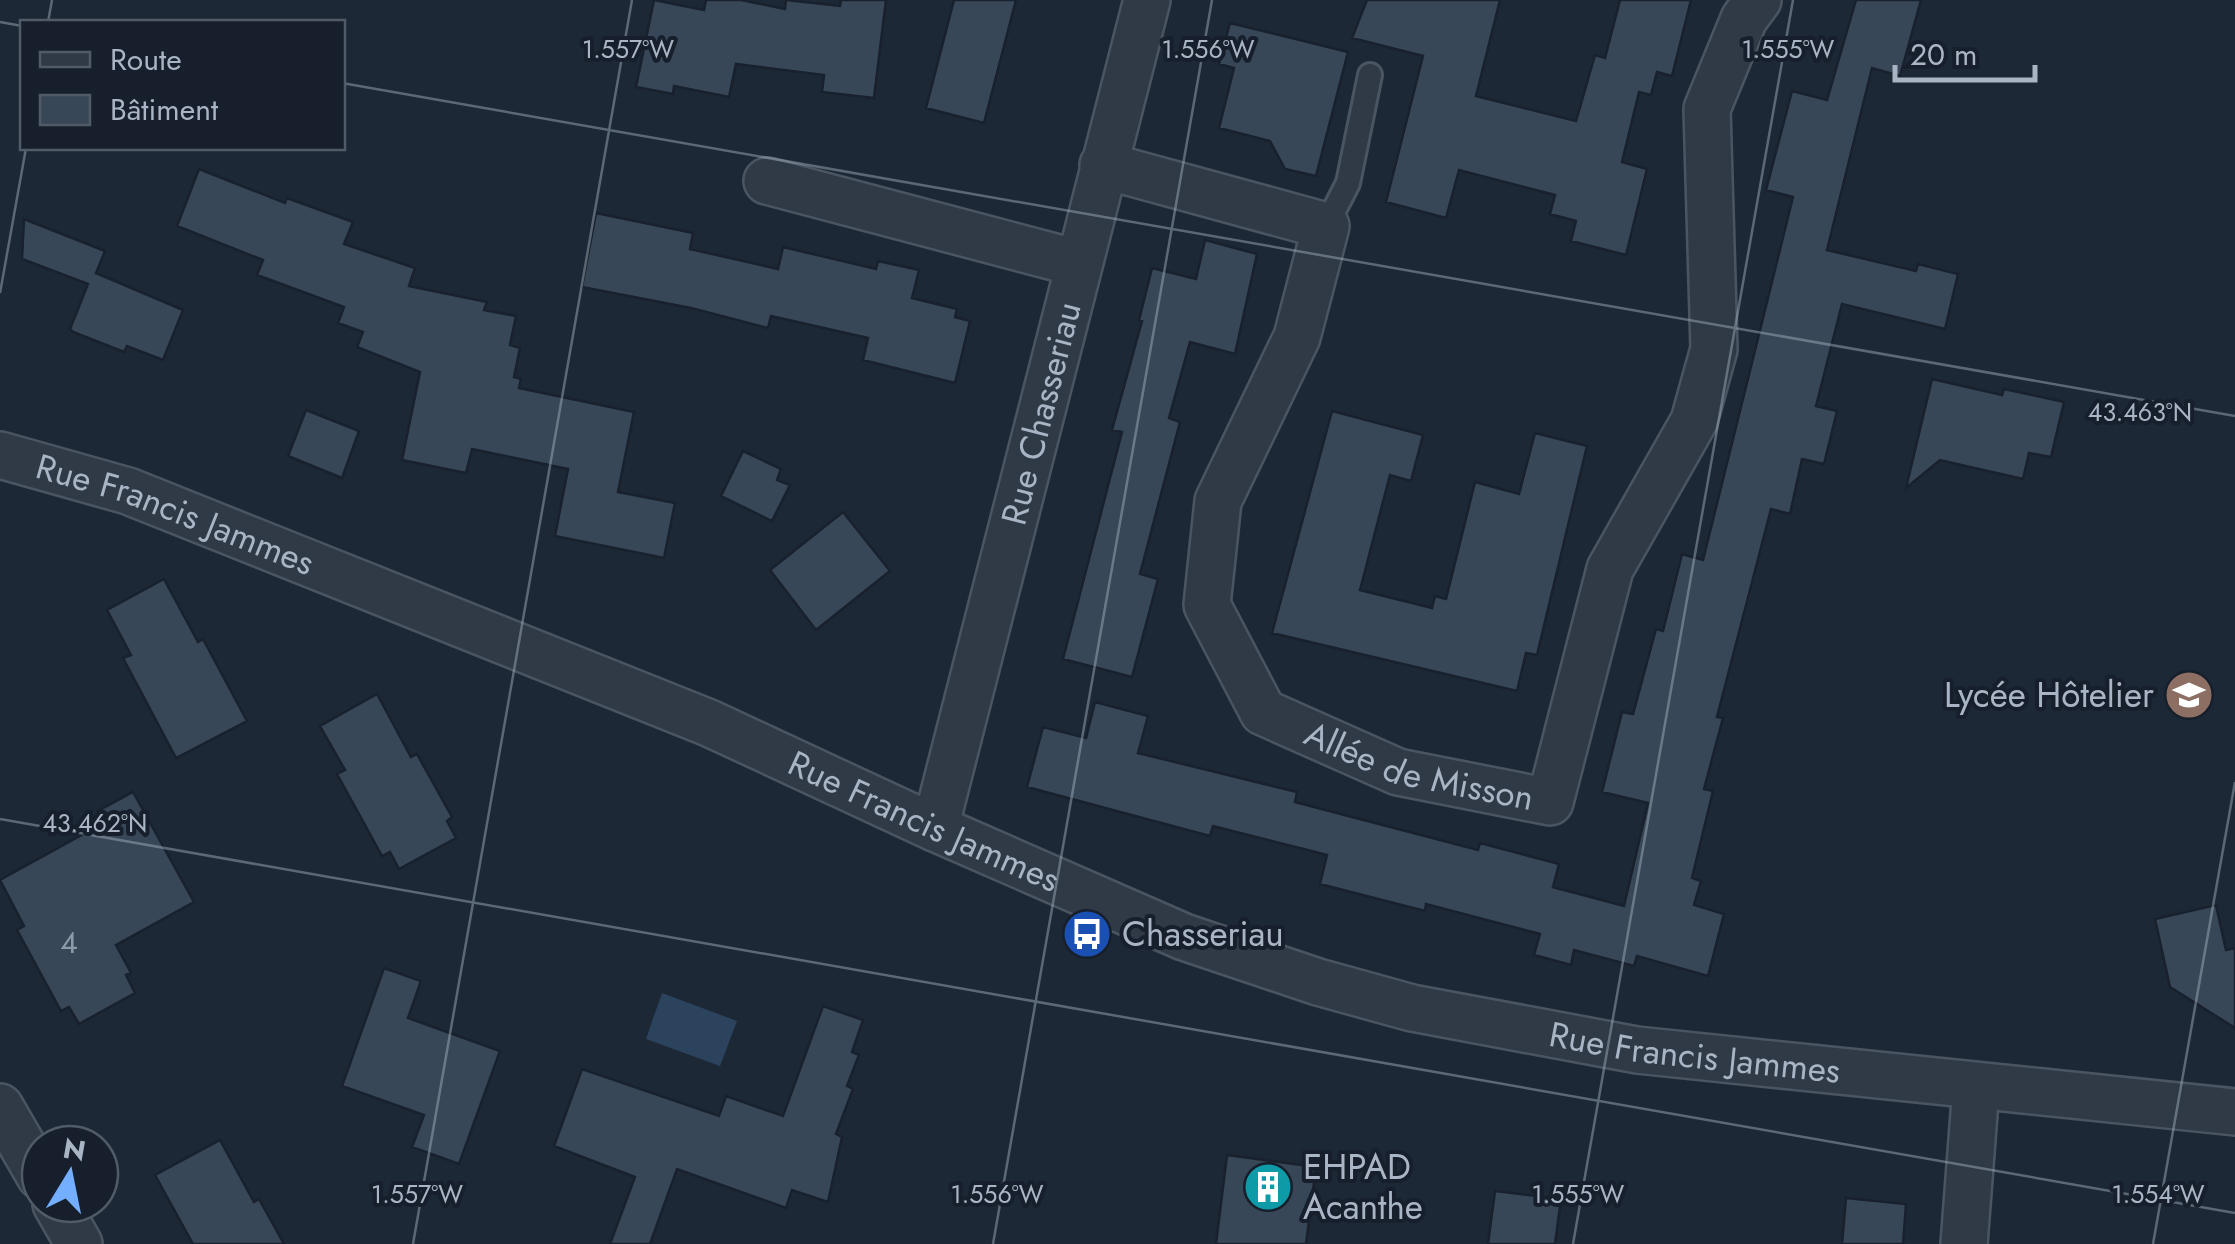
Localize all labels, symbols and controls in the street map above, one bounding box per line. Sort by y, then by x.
legend [20,20,345,150]
scale bar [1895,20,2035,82]
text: 1.557°W [582,31,674,67]
text: 1.556°W [1161,31,1255,67]
text: 1.555°W [1742,31,1835,67]
text: 20 m [1910,33,1977,76]
text: Route [110,38,182,81]
text: Bâtiment [110,88,219,131]
street label: Rue Chasseriau [989,297,1094,530]
text: 43.463°N [2088,394,2192,430]
street label: Rue Francis Jammes [30,441,322,588]
school or university icon: Lycée Hôtelier [2163,669,2215,721]
place label: Lycée Hôtelier [1944,670,2154,720]
street label: Allée de Misson [1297,709,1538,823]
street label: Rue Francis Jammes [780,738,1068,905]
text: 43.462°N [43,805,147,841]
bus stop icon: Chasseriau [1061,908,1113,960]
place label: Chasseriau [1122,909,1284,959]
house number: 4 [60,921,78,964]
street label: Rue Francis Jammes [1545,1009,1843,1096]
north arrow [20,1124,120,1224]
text: N [60,1128,89,1172]
place label: EHPAD Acanthe [1303,1142,1423,1232]
building icon: EHPAD Acanthe [1242,1161,1294,1213]
text: 1.557°W [371,1176,463,1212]
text: 1.556°W [950,1176,1044,1212]
text: 1.555°W [1532,1176,1625,1212]
text: 1.554°W [2111,1176,2205,1212]

